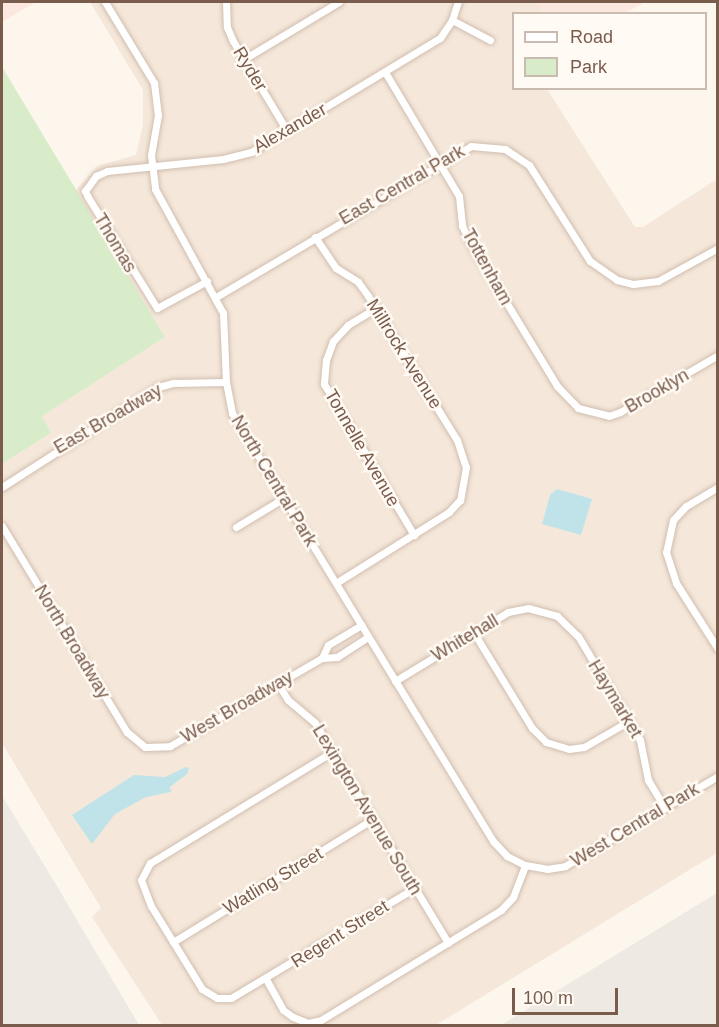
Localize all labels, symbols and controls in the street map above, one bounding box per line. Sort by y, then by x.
legend [512,12,707,90]
text: Road [570,27,613,47]
street label: Ryder [228,43,272,95]
text: Park [570,57,607,77]
street label: Alexander [250,98,330,158]
street label: East Central Park [336,140,468,230]
street label: Thomas [89,210,141,276]
street label: Tottenham [457,225,517,309]
street label: Millrock Avenue [361,295,447,413]
street label: Brooklyn [621,364,693,418]
street label: East Broadway [50,379,166,459]
street label: Tonnelle Avenue [319,385,405,511]
street label: North Central Park [226,412,322,550]
street label: North Broadway [30,581,114,703]
street label: Whitehall [428,610,502,666]
street label: Haymarket [583,656,647,742]
street label: West Broadway [177,666,297,748]
street label: Lexington Avenue South [307,721,427,899]
street label: West Central Park [567,778,703,872]
street label: Watling Street [219,843,327,919]
street label: Regent Street [287,895,393,973]
scale bar [515,976,622,1014]
text: 100 m [523,988,573,1008]

